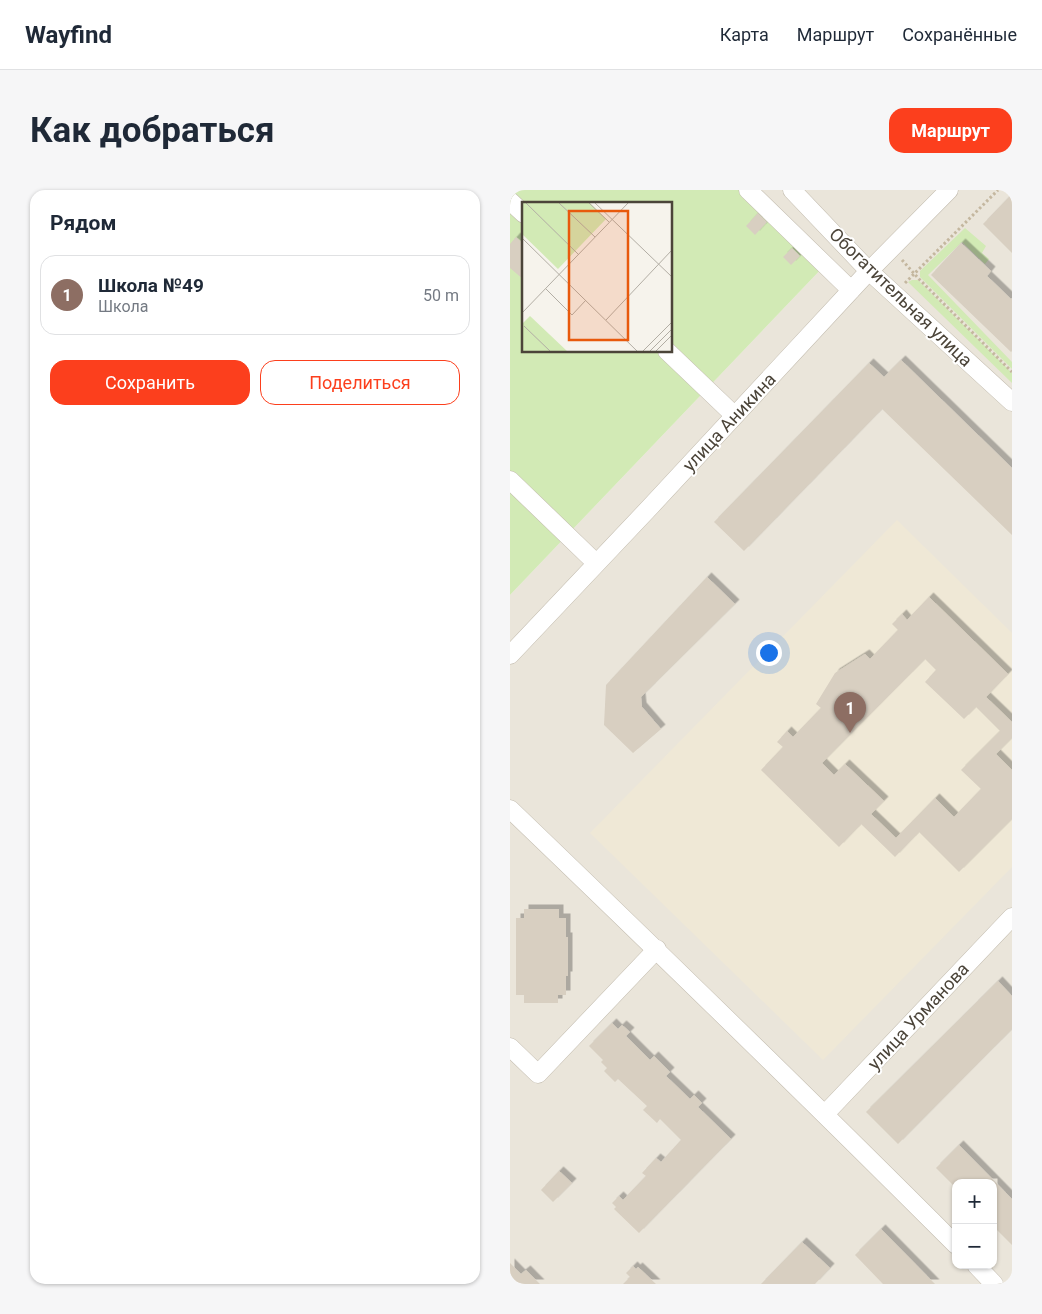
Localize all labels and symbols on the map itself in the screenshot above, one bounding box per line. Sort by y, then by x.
inset map [522,202,672,352]
street label: Обогатительная улица [825,223,977,371]
street label: улица Аникина [678,369,780,475]
your location [756,640,782,666]
pin: 1 [834,692,866,733]
street label: улица Урманова [863,958,973,1074]

